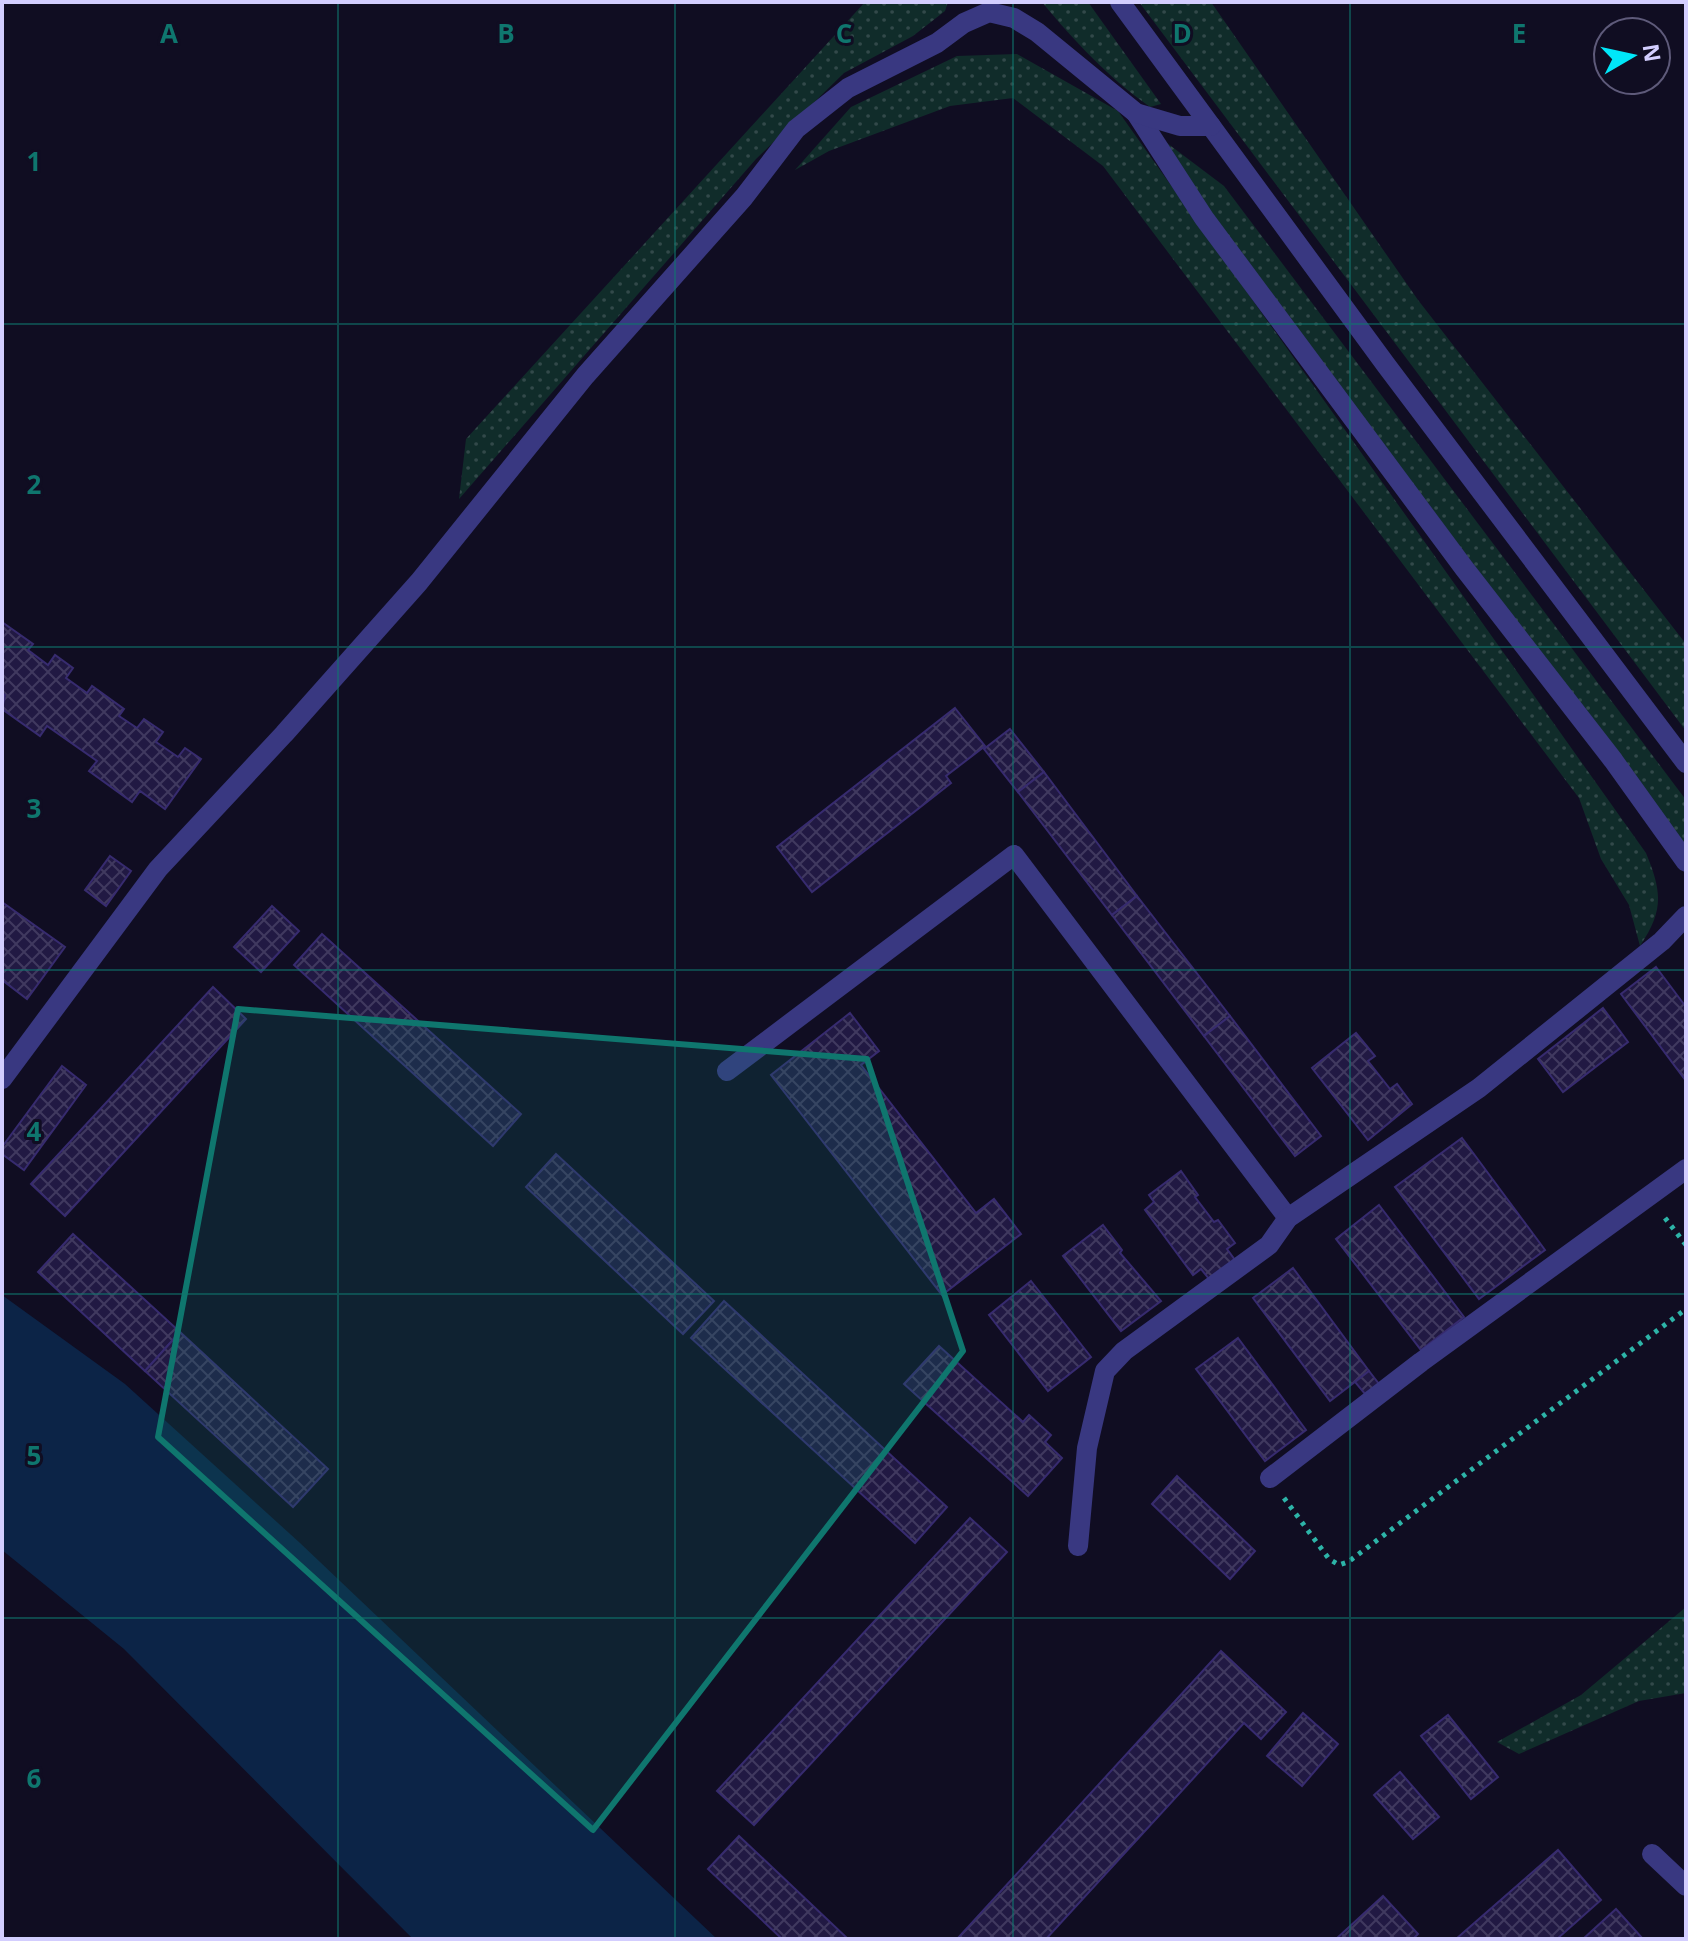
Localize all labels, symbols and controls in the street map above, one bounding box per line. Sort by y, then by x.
text: A [160,15,178,51]
text: B [497,15,515,51]
text: C [836,15,852,51]
text: D [1172,15,1192,51]
text: E [1512,15,1526,51]
north arrow [1592,16,1672,96]
text: N [1637,42,1669,64]
text: 1 [27,143,41,179]
text: 2 [27,466,42,502]
text: 3 [27,790,41,826]
text: 4 [27,1113,42,1149]
text: 5 [27,1437,41,1473]
text: 6 [27,1760,42,1796]

